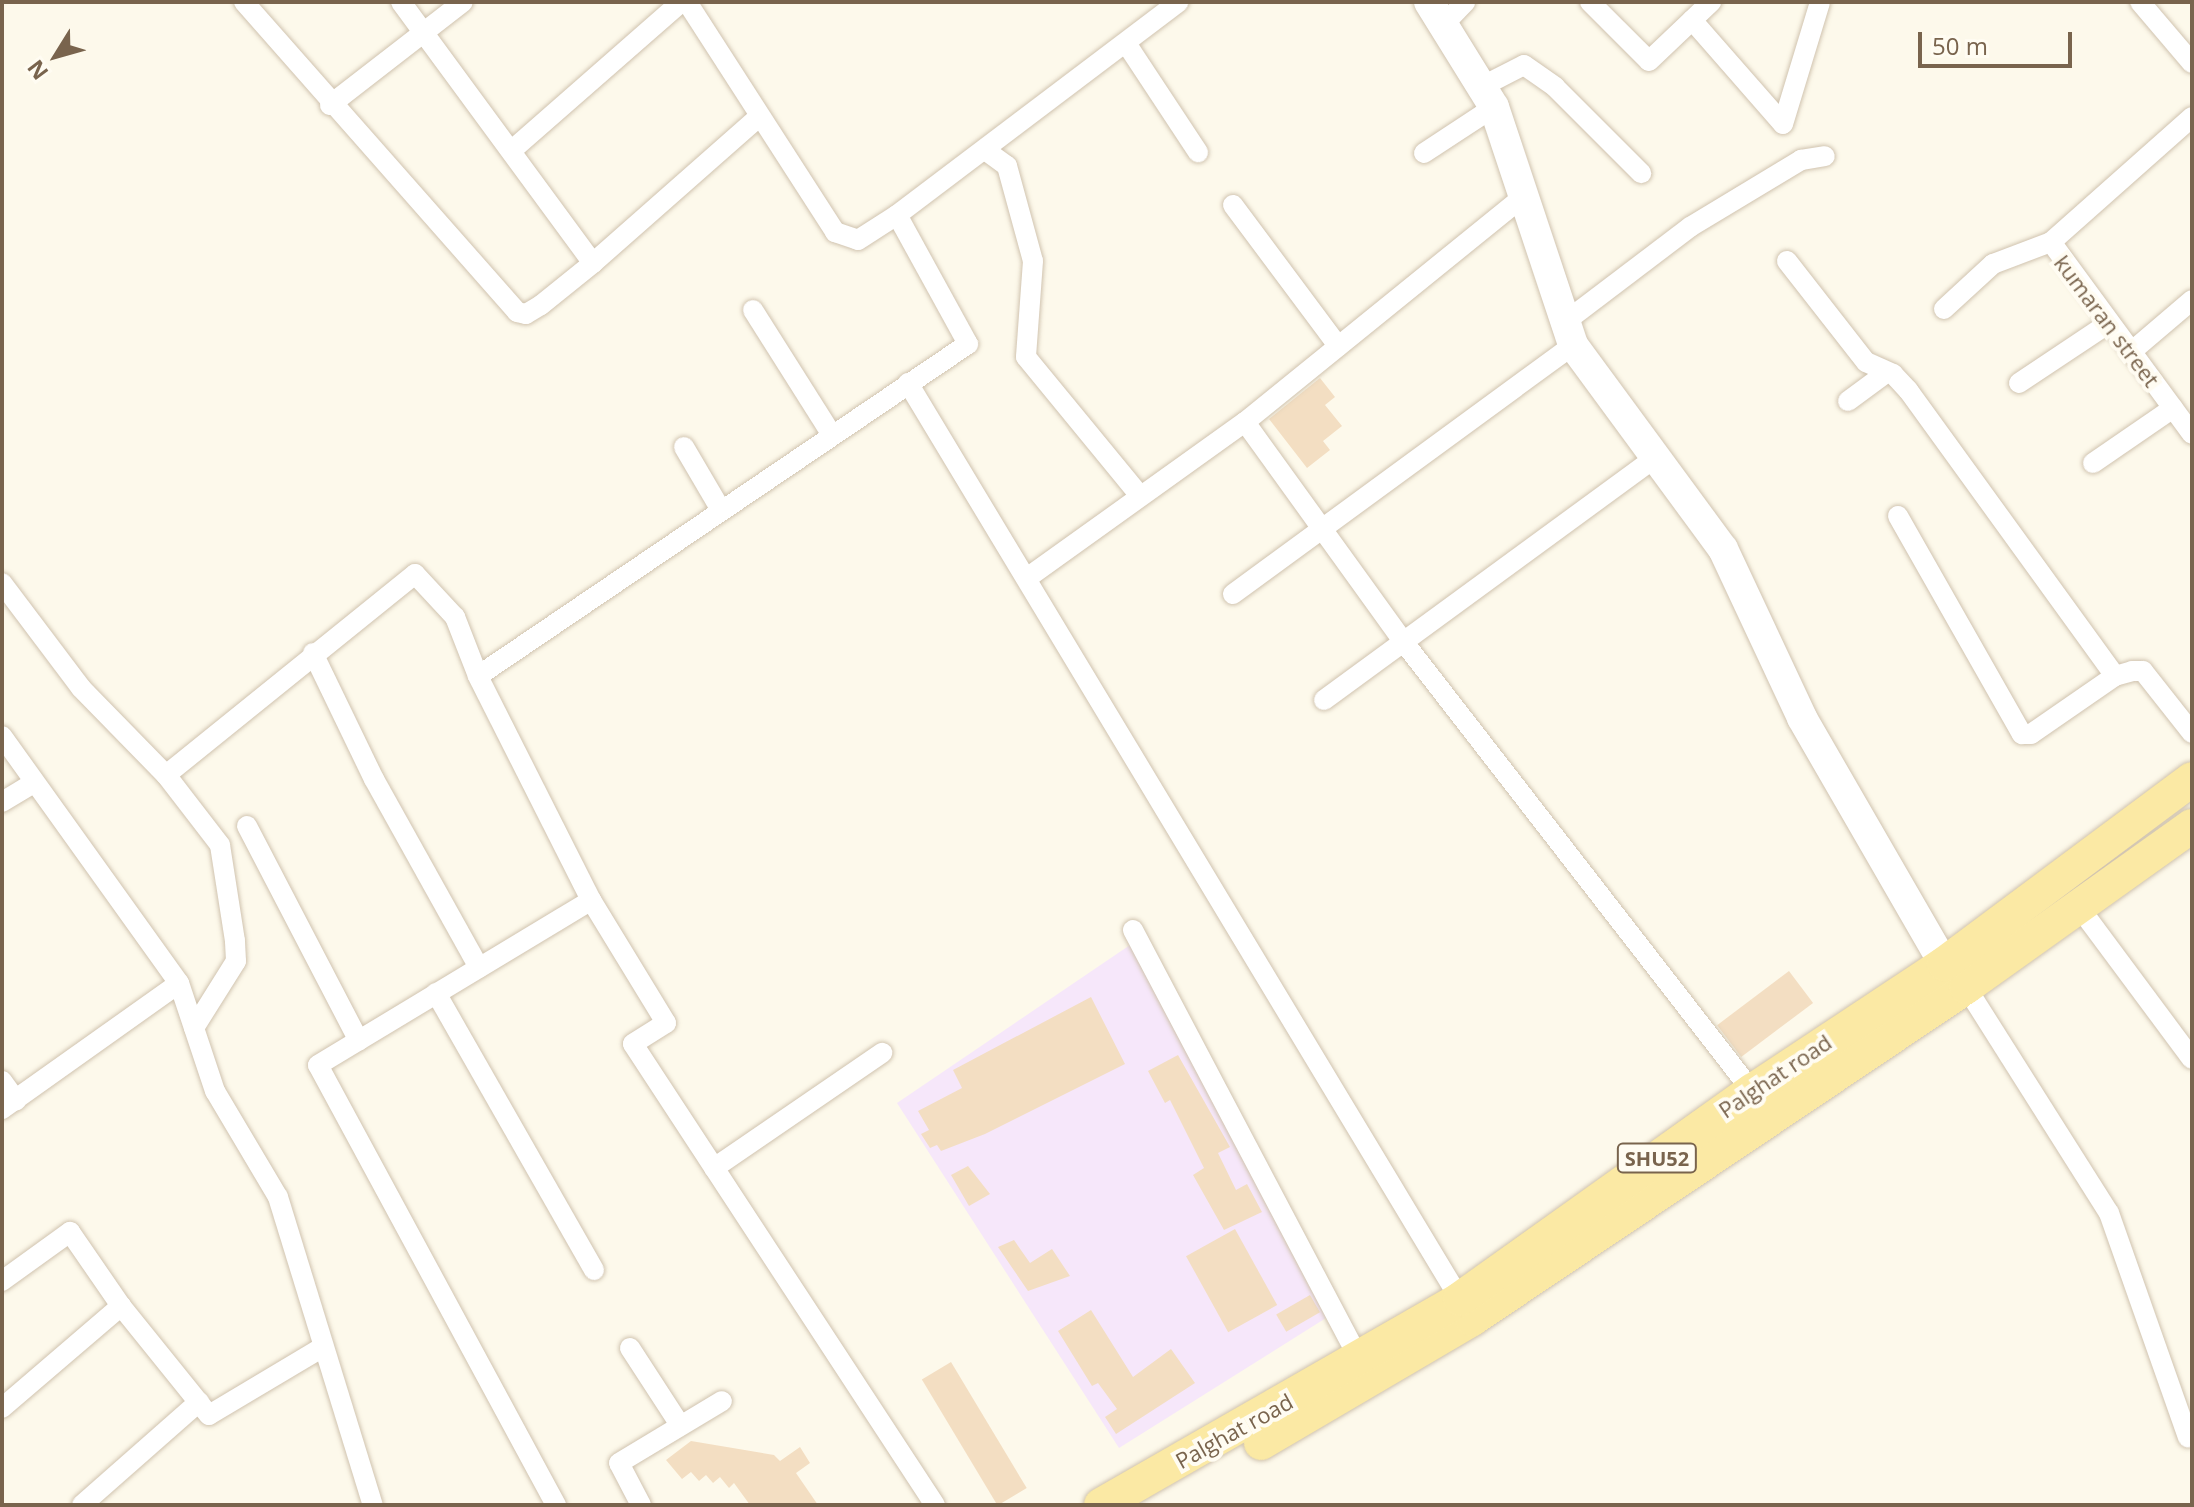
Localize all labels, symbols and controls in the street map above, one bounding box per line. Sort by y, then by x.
north arrow [16,16,96,96]
scale bar [1922,16,2076,66]
text: 50 m [1932,29,1988,62]
text: N [19,54,54,87]
street label: kumaran street [2049,250,2165,392]
street label: Palghat road [1714,1029,1836,1123]
road number: SHU52 [1615,1142,1699,1174]
street label: Palghat road [1171,1388,1297,1474]

